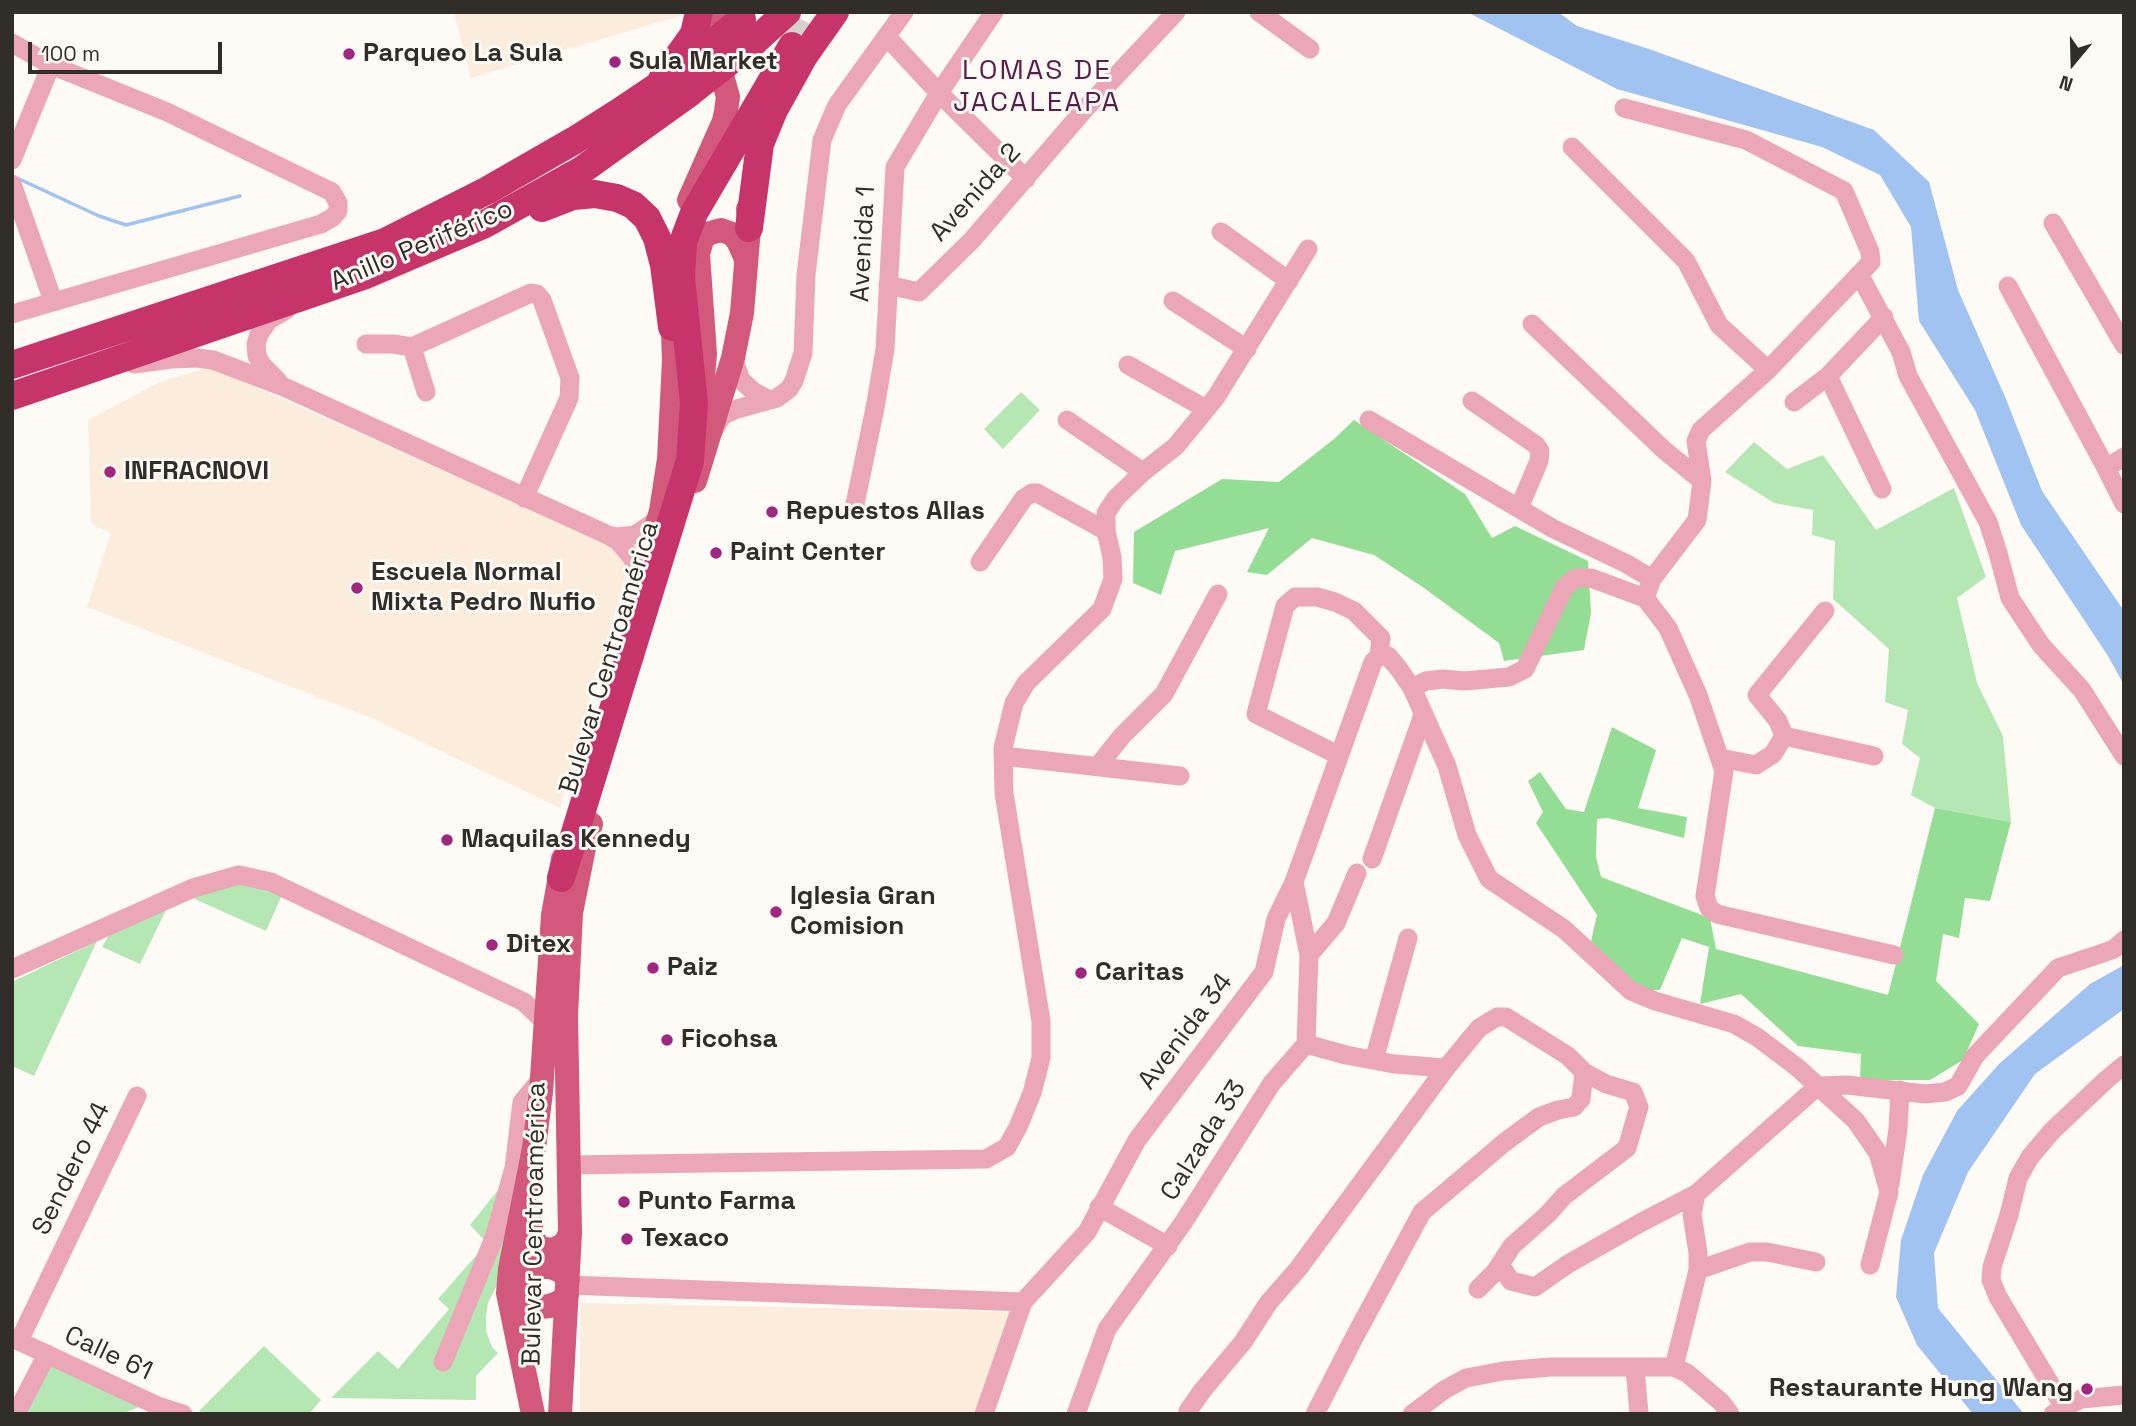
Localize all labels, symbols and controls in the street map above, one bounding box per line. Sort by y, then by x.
scale bar [32,28,226,72]
north arrow [2038,28,2108,98]
place label: Parqueo La Sula [363,38,563,70]
text: 100 m [41,40,100,67]
marker: Parqueo La Sula [341,46,357,62]
place label: Sula Market [629,46,778,78]
marker: Sula Market [607,54,623,70]
district label: LOMAS DE JACALEAPA [954,54,1120,120]
text: N [2056,69,2076,97]
street label: Avenida 2 [924,138,1028,248]
street label: Avenida 1 [845,185,883,303]
street label: Anillo Periférico [326,194,518,298]
place label: INFRACNOVI [124,456,269,488]
marker: INFRACNOVI [102,464,118,480]
place label: Repuestos Allas [786,496,985,528]
marker: Repuestos Allas [764,504,780,520]
street label: Bulevar Centroamérica [554,518,666,798]
place label: Paint Center [730,537,886,569]
marker: Paint Center [708,545,724,561]
place label: Escuela Normal Mixta Pedro Nufio [371,557,596,618]
marker: Escuela Normal Mixta Pedro Nufio [349,580,365,596]
place label: Maquilas Kennedy [461,824,691,856]
marker: Maquilas Kennedy [439,832,455,848]
place label: Iglesia Gran Comision [790,881,936,942]
marker: Iglesia Gran Comision [768,904,784,920]
place label: Ditex [506,929,571,961]
marker: Ditex [484,937,500,953]
place label: Paiz [667,952,718,984]
place label: Caritas [1095,957,1184,989]
marker: Paiz [645,960,661,976]
marker: Caritas [1073,965,1089,981]
street label: Avenida 34 [1132,968,1240,1096]
place label: Ficohsa [681,1024,778,1056]
marker: Ficohsa [659,1032,675,1048]
street label: Calzada 33 [1155,1075,1253,1207]
street label: Bulevar Centroamérica [517,1082,553,1366]
street label: Sendero 44 [26,1097,118,1241]
place label: Punto Farma [638,1186,796,1218]
marker: Punto Farma [616,1194,632,1210]
place label: Texaco [641,1223,729,1255]
marker: Texaco [619,1231,635,1247]
street label: Calle 61 [59,1320,157,1388]
place label: Restaurante Hung Wang [1769,1373,2073,1405]
marker: Restaurante Hung Wang [2079,1381,2095,1397]

